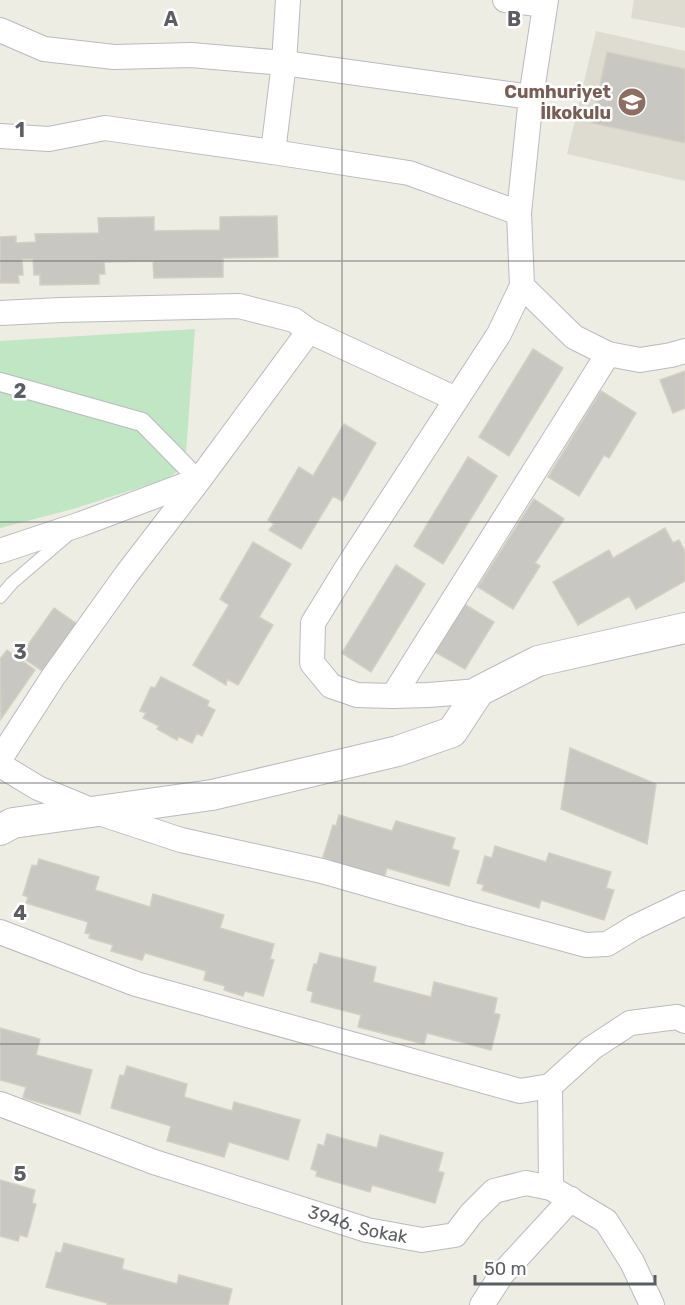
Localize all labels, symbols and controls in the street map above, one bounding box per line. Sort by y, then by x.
text: A [164,7,179,31]
text: B [507,7,521,31]
place label: Cumhuriyet İlkokulu [504,81,611,124]
school or university icon: Cumhuriyet İlkokulu [616,86,648,118]
text: 1 [15,118,25,142]
text: 2 [14,379,27,403]
text: 3 [13,640,27,664]
text: 4 [13,901,27,925]
text: 5 [14,1162,27,1186]
street label: 3946. Sokak [305,1201,410,1248]
scale bar [475,1248,655,1286]
text: 50 m [484,1258,527,1280]

